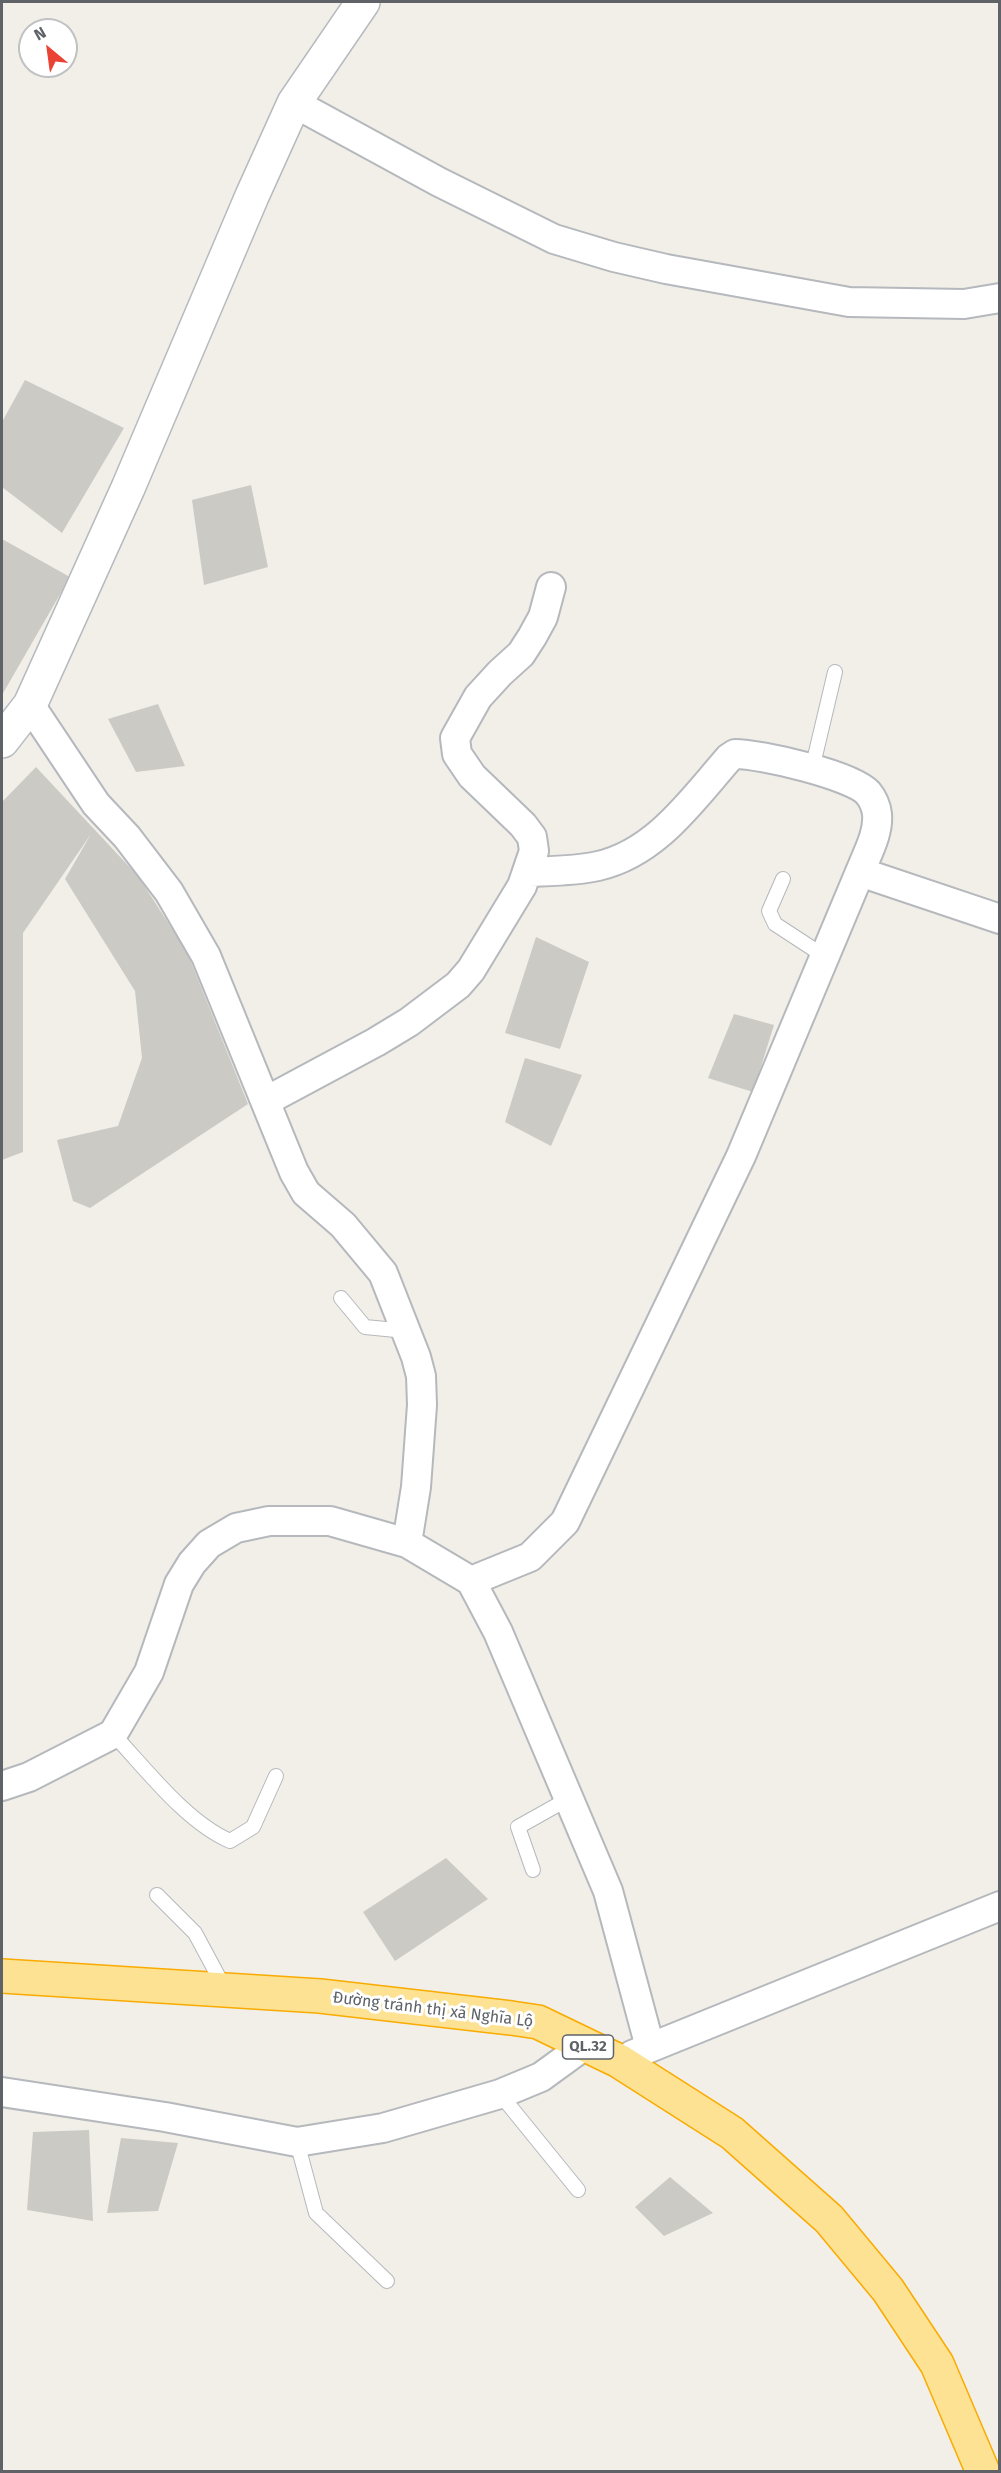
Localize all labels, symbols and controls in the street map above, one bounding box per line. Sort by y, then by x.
north arrow [18,18,78,78]
text: N [31,23,49,44]
street label: Đường tránh thị xã Nghĩa Lộ [332,1988,534,2032]
road number: QL.32 [562,2035,614,2059]

